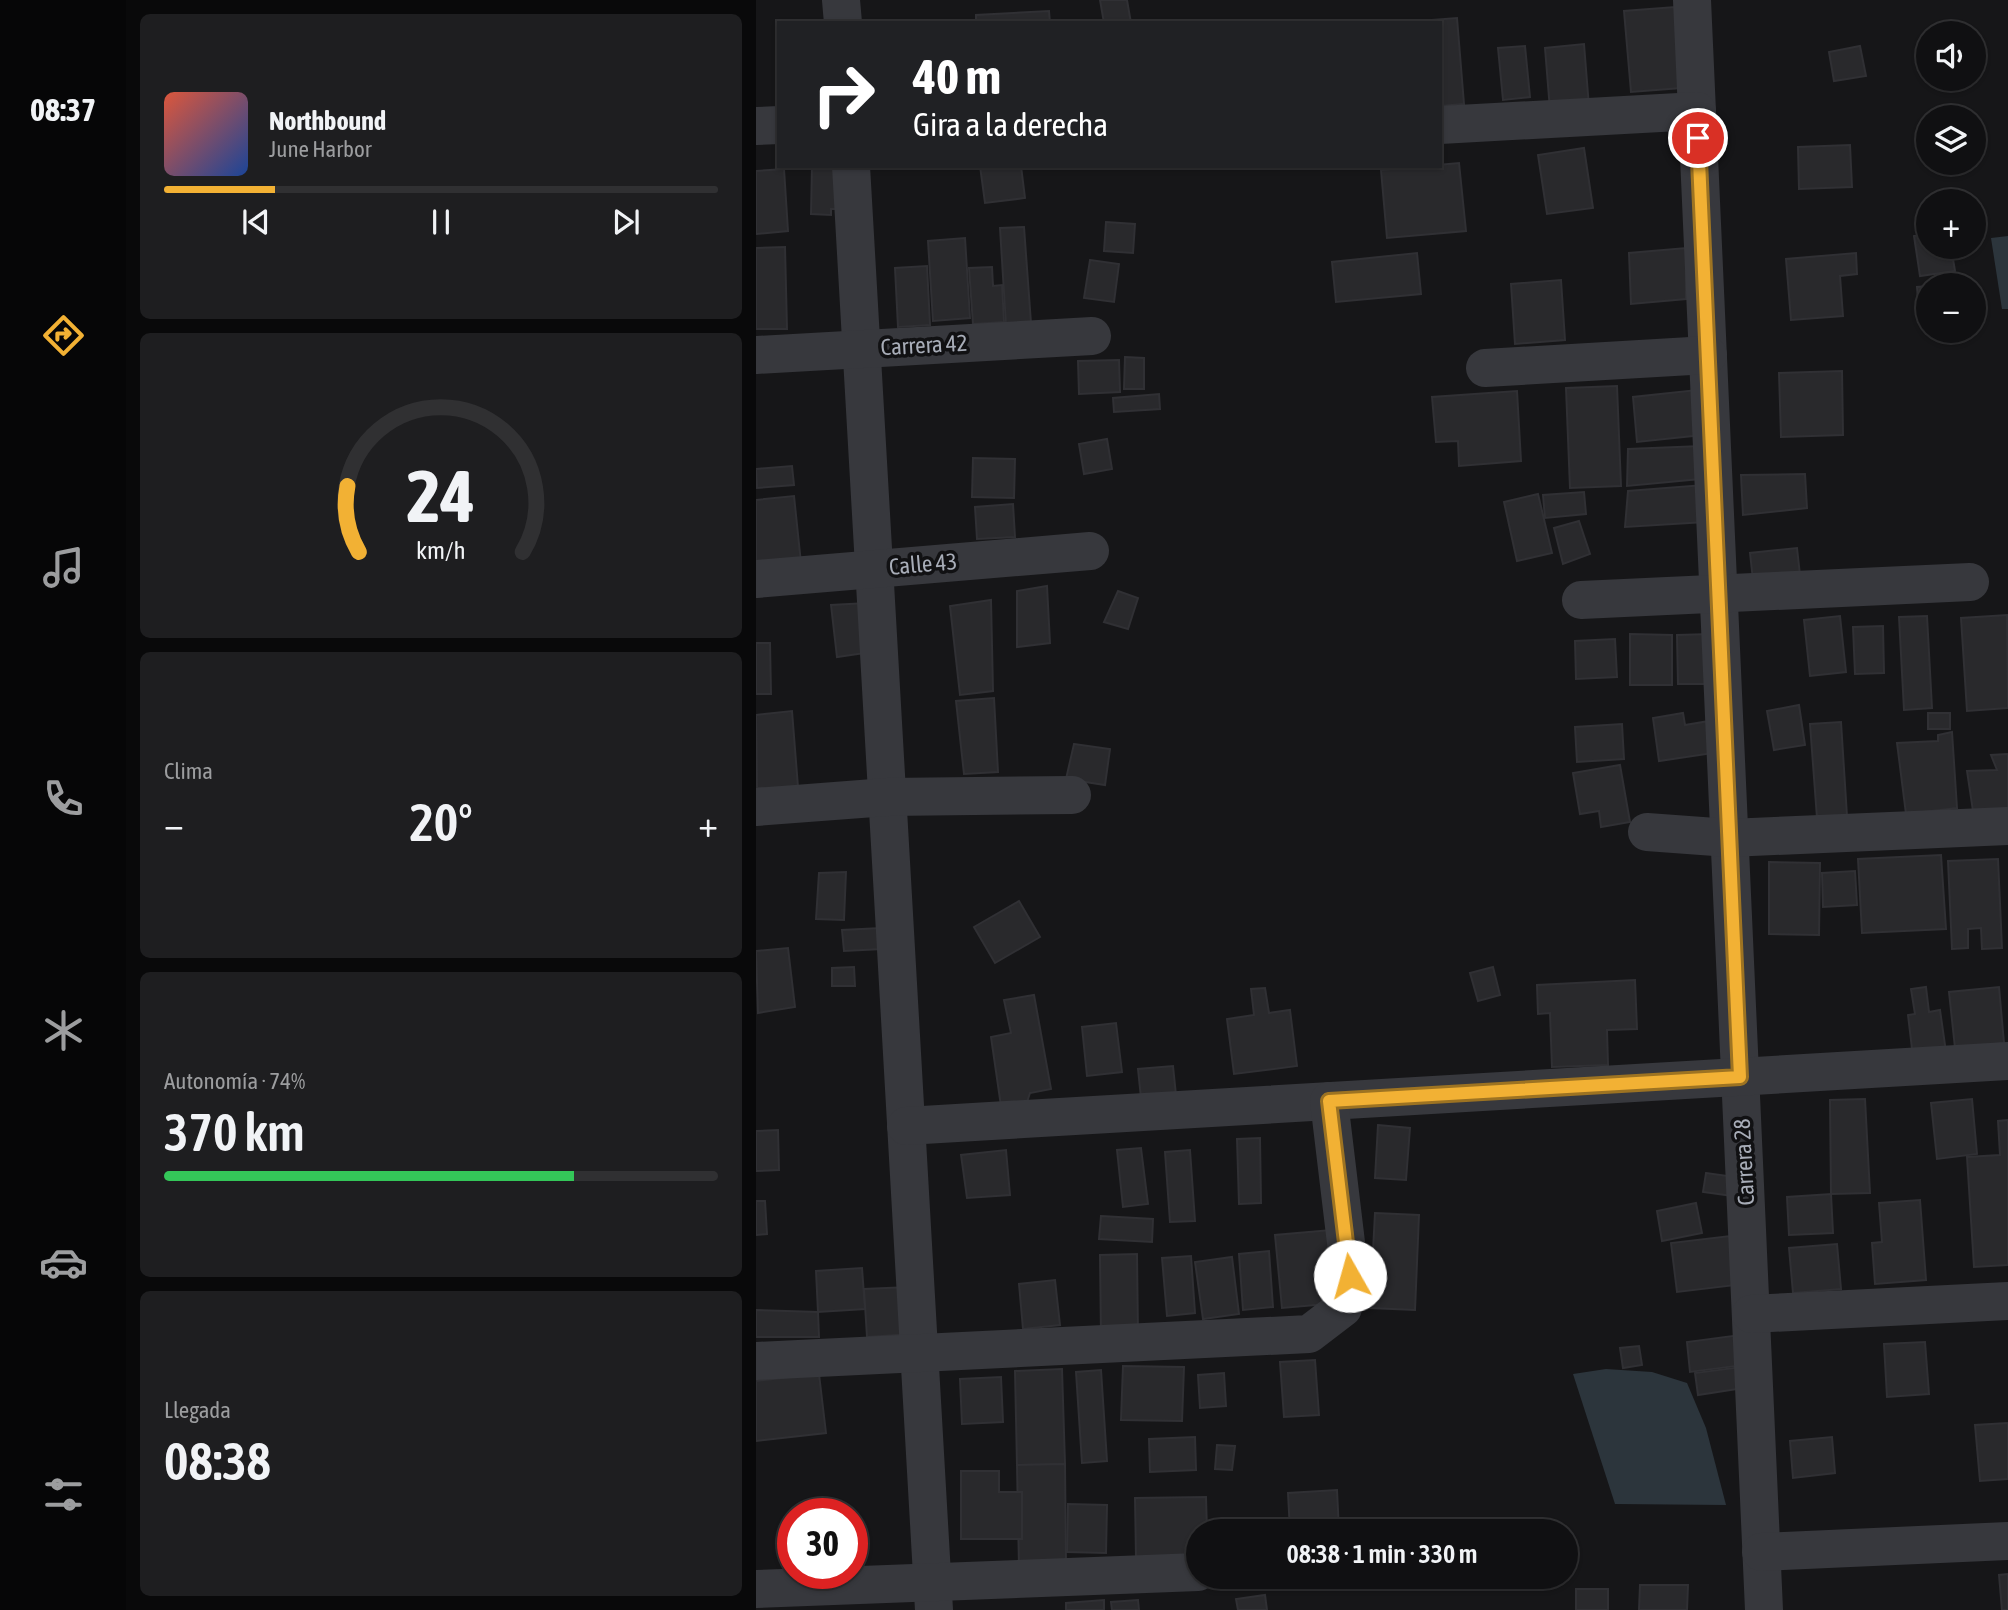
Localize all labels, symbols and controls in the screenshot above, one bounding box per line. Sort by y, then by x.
map controls [1916,21,1986,343]
button: sound [1916,21,1986,91]
text: 40 m [913,48,1001,104]
icon: right [798,49,889,140]
text: 08:37 [30,91,96,128]
button: layers [1916,105,1986,175]
text: Northbound [269,106,386,136]
text: Gira a la derecha [913,106,1108,143]
pin [1668,108,1728,168]
icon: arrive [1679,119,1717,157]
text: June Harbor [269,136,372,162]
button: + [1916,189,1986,259]
icon: previous [237,203,275,241]
icon: pause [422,203,460,241]
icon: next [607,203,645,241]
button: − [1916,273,1986,343]
icon: directions [39,311,88,360]
street label: Carrera 42 [880,330,968,360]
text: 24 [407,454,475,537]
text: km/h [416,536,466,564]
icon: music [39,543,88,592]
street label: Calle 43 [888,548,958,580]
text: Clima [164,758,213,784]
icon: phone [39,774,88,823]
text: 20° [409,792,473,852]
text: − [164,802,184,845]
text: + [698,802,718,845]
icon: climate [39,1006,88,1055]
text: Autonomía · 74% [164,1068,305,1094]
text: 370 km [164,1102,305,1162]
street label: Carrera 28 [1729,1118,1759,1206]
icon: car [39,1238,88,1287]
position arrow [1313,1239,1387,1313]
text: Llegada [164,1397,231,1423]
text: 08:38 [164,1431,271,1491]
icon: filters [39,1470,88,1519]
speed limit sign: 30 [777,1498,868,1589]
text: 08:38 · 1 min · 330 m [1287,1539,1477,1569]

